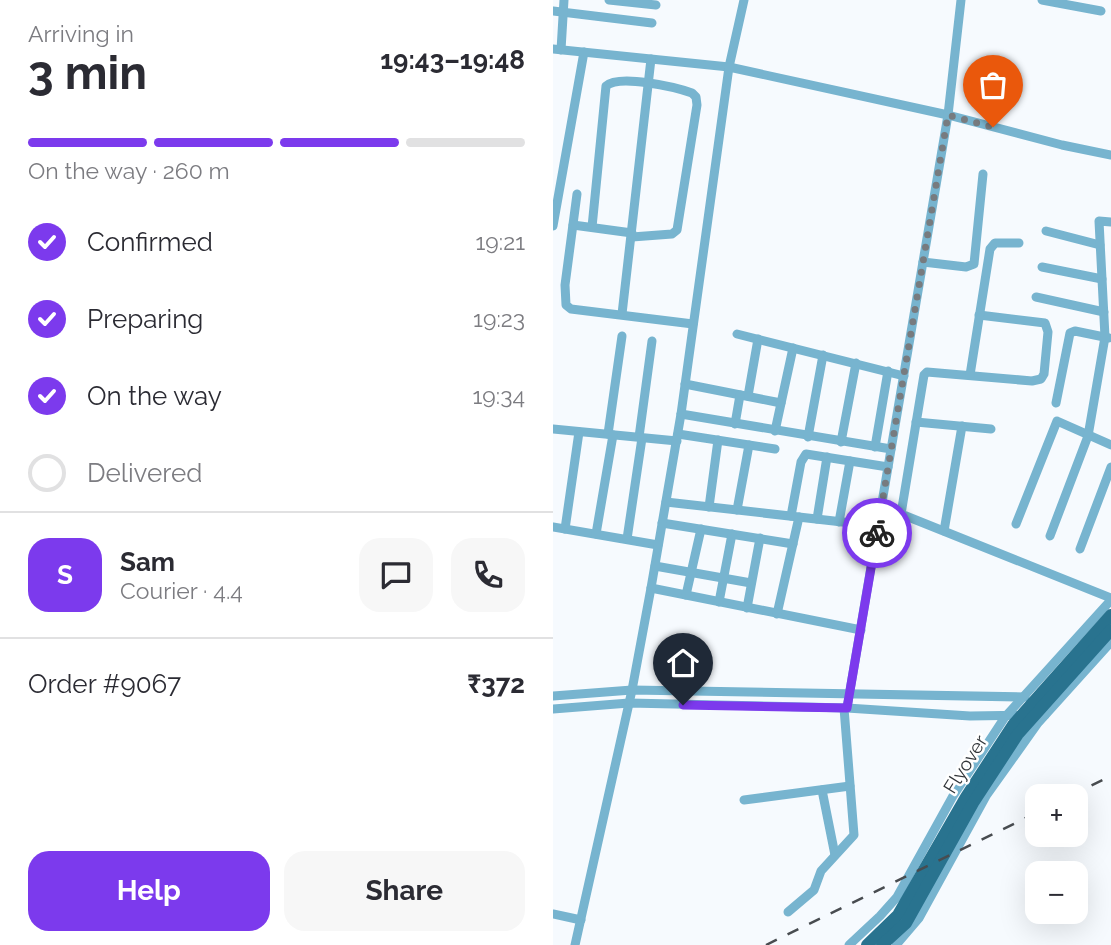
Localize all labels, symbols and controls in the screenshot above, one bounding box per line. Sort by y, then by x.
text: Arriving in [28,20,134,47]
text: 19:43–19:48 [380,45,525,75]
text: 3 min [28,46,147,100]
pin [963,55,1023,127]
icon: bag [974,66,1012,104]
text: On the way · 260 m [28,157,230,184]
icon: check [28,223,66,261]
text: Confirmed [87,227,213,257]
text: 19:21 [476,228,525,255]
icon: check [28,300,66,338]
text: Preparing [87,304,203,334]
text: 19:23 [473,305,525,332]
icon: check [28,377,66,415]
text: On the way [87,381,222,411]
text: 19:34 [473,382,525,409]
text: Delivered [87,458,202,488]
courier [842,498,912,568]
icon: bike [858,514,896,552]
button: chat [359,538,433,612]
button: phone [451,538,525,612]
text: Sam [120,547,175,577]
text: S [57,560,73,590]
text: Courier · 4.4 [120,577,243,604]
pin [653,633,713,705]
icon: home [664,644,702,682]
text: Order #9067 [28,669,181,699]
text: ₹372 [467,669,525,699]
street label: Flyover [939,731,992,797]
map controls [1025,784,1088,924]
button: + [1025,784,1088,847]
button: Help [28,851,270,931]
button: Share [284,851,525,931]
button: − [1025,861,1088,924]

